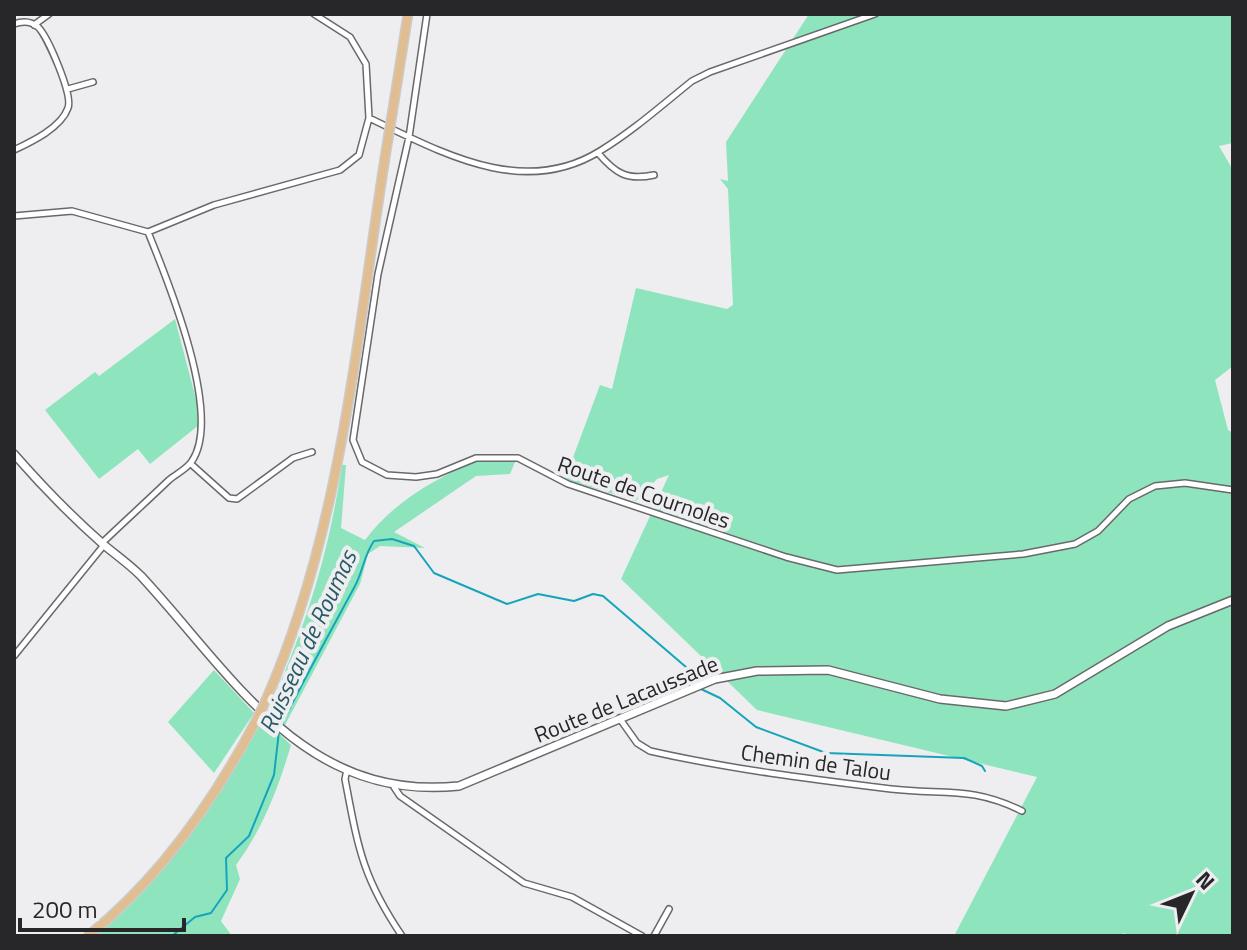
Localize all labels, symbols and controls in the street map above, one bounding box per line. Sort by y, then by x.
street label: Route de Cournoles [553,447,735,537]
water label: Ruisseau de Roumas [249,543,366,739]
street label: Route de Lacaussade [529,647,723,751]
street label: Chemin de Talou [739,735,893,789]
north arrow [1151,854,1231,934]
text: N [1188,863,1223,898]
scale bar [20,882,184,932]
text: 200 m [32,891,98,927]

